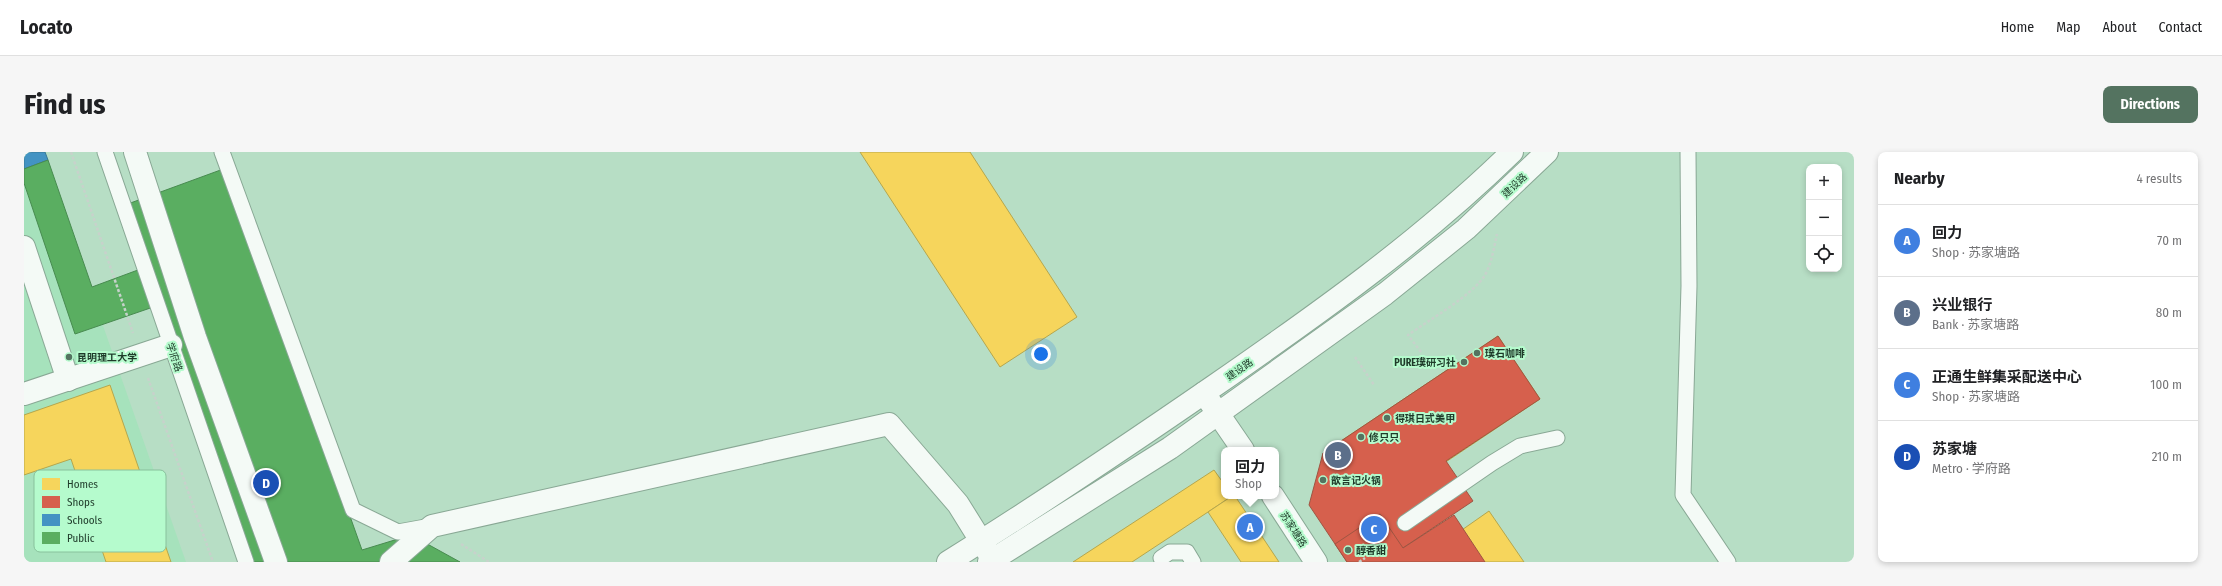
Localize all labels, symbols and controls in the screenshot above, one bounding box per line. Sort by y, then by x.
text: Locato [20,16,73,39]
text: Home [2001,19,2034,36]
text: Map [2056,19,2080,36]
text: About [2102,19,2137,36]
text: Contact [2159,19,2202,36]
button: Directions [2103,86,2198,123]
text: Find us [24,88,106,121]
map controls [1806,164,1842,272]
button: + [1806,164,1842,200]
text: Nearby [1894,168,1945,189]
street label: 建设路 [1500,171,1530,200]
text: 4 results [2136,171,2182,186]
button: − [1806,200,1842,236]
text: 回力 [1932,224,1962,242]
text: A [1903,233,1911,248]
text: 70 m [2157,233,2182,248]
button: locate [1806,236,1842,272]
text: Shop · 苏家塘路 [1932,245,2020,260]
text: 兴业银行 [1932,296,1992,314]
text: B [1903,305,1911,320]
text: 80 m [2156,305,2182,320]
text: Bank · 苏家塘路 [1932,317,2019,332]
street label: 学府路 [163,341,185,373]
your location [1031,344,1051,364]
marker: 璞石咖啡 [1472,348,1482,358]
place label: 璞石咖啡 [1484,348,1525,360]
marker: 昆明理工大学 [64,352,74,362]
place label: 昆明理工大学 [77,352,137,364]
street label: 建设路 [1224,356,1255,383]
place label: PURE璞研习社 [1394,356,1456,369]
marker: PURE璞研习社 [1459,357,1469,367]
text: 正通生鲜集采配送中心 [1932,368,2082,386]
text: C [1904,377,1910,392]
text: 100 m [2150,377,2182,392]
text: Shop · 苏家塘路 [1932,389,2020,404]
place label: 得琪日式美甲 [1395,412,1455,425]
marker: 得琪日式美甲 [1382,413,1392,423]
marker: 修只只 [1356,432,1366,442]
place label: 修只只 [1368,432,1399,444]
pin: B [1325,440,1351,470]
text: 苏家塘 [1932,440,1977,458]
popup [1221,447,1279,499]
text: D [1903,449,1911,464]
text: 210 m [2152,449,2182,464]
text: 回力 [1235,458,1265,476]
text: Metro · 学府路 [1932,461,2011,476]
pin: D [253,468,279,498]
legend [34,470,166,552]
marker: 歆言记火锅 [1318,475,1328,485]
place label: 歆言记火锅 [1331,475,1381,487]
text: Shop [1235,476,1262,491]
text: Homes [67,478,98,491]
text: Shops [67,496,95,509]
street label: 苏家塘路 [1277,510,1309,550]
pin: A [1237,512,1263,542]
text: Schools [67,514,102,527]
pin: C [1361,514,1387,544]
text: Public [67,532,95,545]
marker: 醇香甜 [1343,545,1353,555]
place label: 醇香甜 [1356,545,1386,557]

